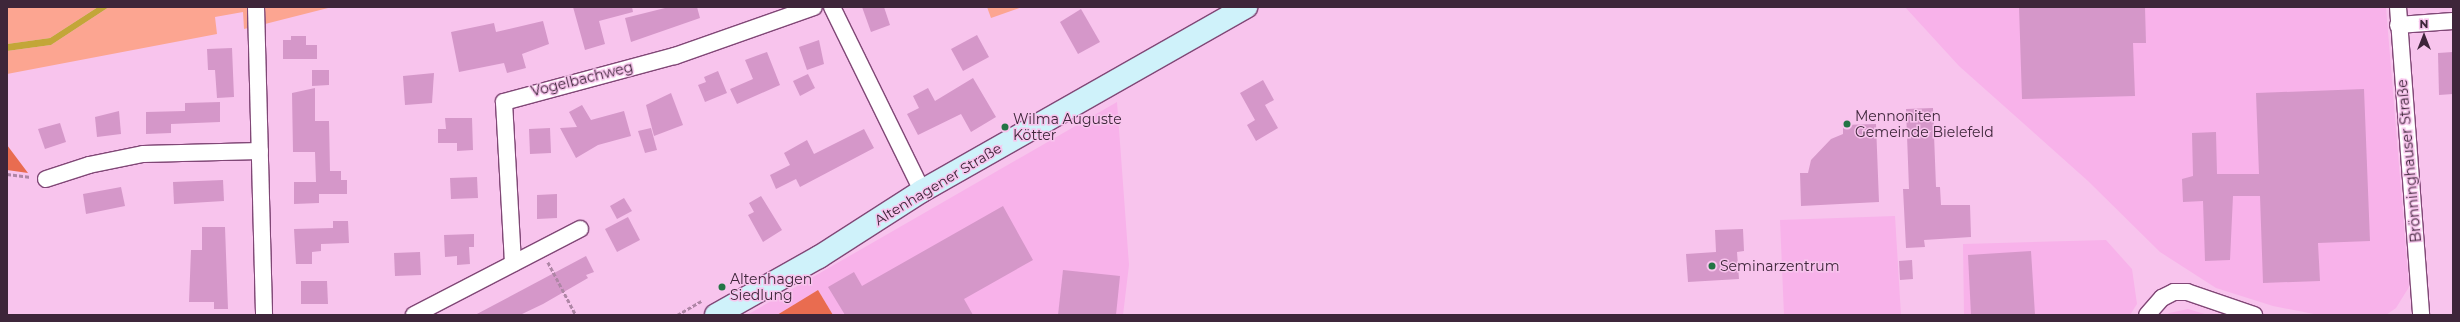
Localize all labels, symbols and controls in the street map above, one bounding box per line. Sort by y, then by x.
north arrow [2404,16,2444,56]
text: N [2420,17,2428,31]
street label: Vogelbachweg [529,58,635,100]
street label: Brönninghauser Straße [2394,79,2424,243]
place label: Mennoniten Gemeinde Bielefeld [1855,108,1994,140]
place label: Wilma Auguste Kötter [1013,111,1122,144]
marker: Mennoniten Gemeinde Bielefeld [1842,119,1852,129]
marker: Wilma Auguste Kötter [1000,122,1010,132]
street label: Altenhagener Straße [871,139,1005,229]
place label: Seminarzentrum [1720,258,1840,274]
marker: Seminarzentrum [1707,261,1717,271]
place label: Altenhagen Siedlung [730,271,812,304]
marker: Altenhagen Siedlung [717,282,727,292]

